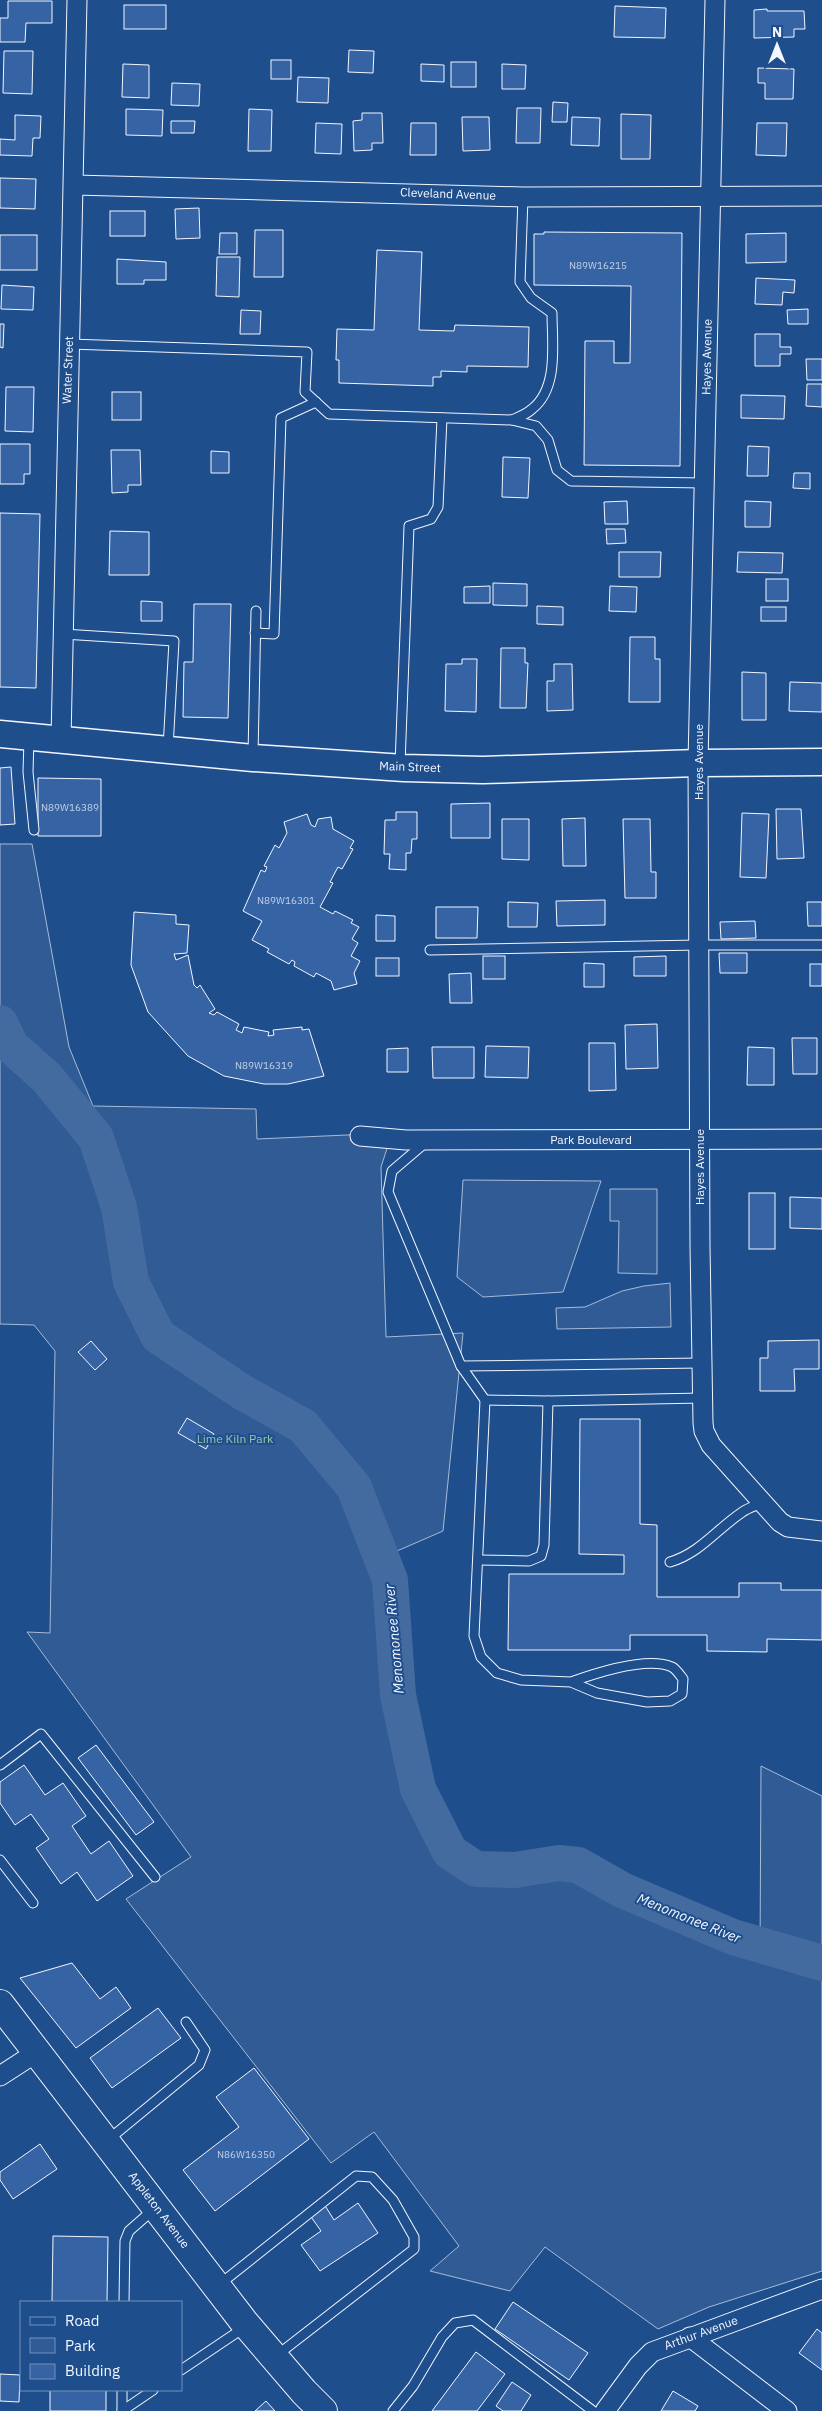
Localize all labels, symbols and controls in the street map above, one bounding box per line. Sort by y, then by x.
north arrow [752,20,802,70]
text: N [772,23,782,41]
street label: Cleveland Avenue [400,184,497,203]
house number: N89W16215 [569,259,627,272]
street label: Hayes Avenue [698,318,715,395]
street label: Water Street [59,336,76,404]
street label: Hayes Avenue [691,724,706,800]
street label: Main Street [379,758,441,775]
house number: N89W16389 [41,801,99,814]
house number: N89W16301 [257,894,315,907]
house number: N89W16319 [235,1059,293,1072]
street label: Hayes Avenue [692,1129,707,1205]
street label: Park Boulevard [550,1132,632,1147]
park label: Lime Kiln Park [197,1431,274,1446]
water label: Menomonee River [380,1582,408,1695]
water label: Menomonee River [635,1889,744,1947]
house number: N86W16350 [217,2148,275,2161]
street label: Appleton Avenue [126,2168,193,2251]
legend [20,2301,182,2391]
text: Road [65,2311,100,2330]
street label: Arthur Avenue [662,2312,740,2353]
text: Park [65,2336,95,2355]
text: Building [65,2361,120,2380]

